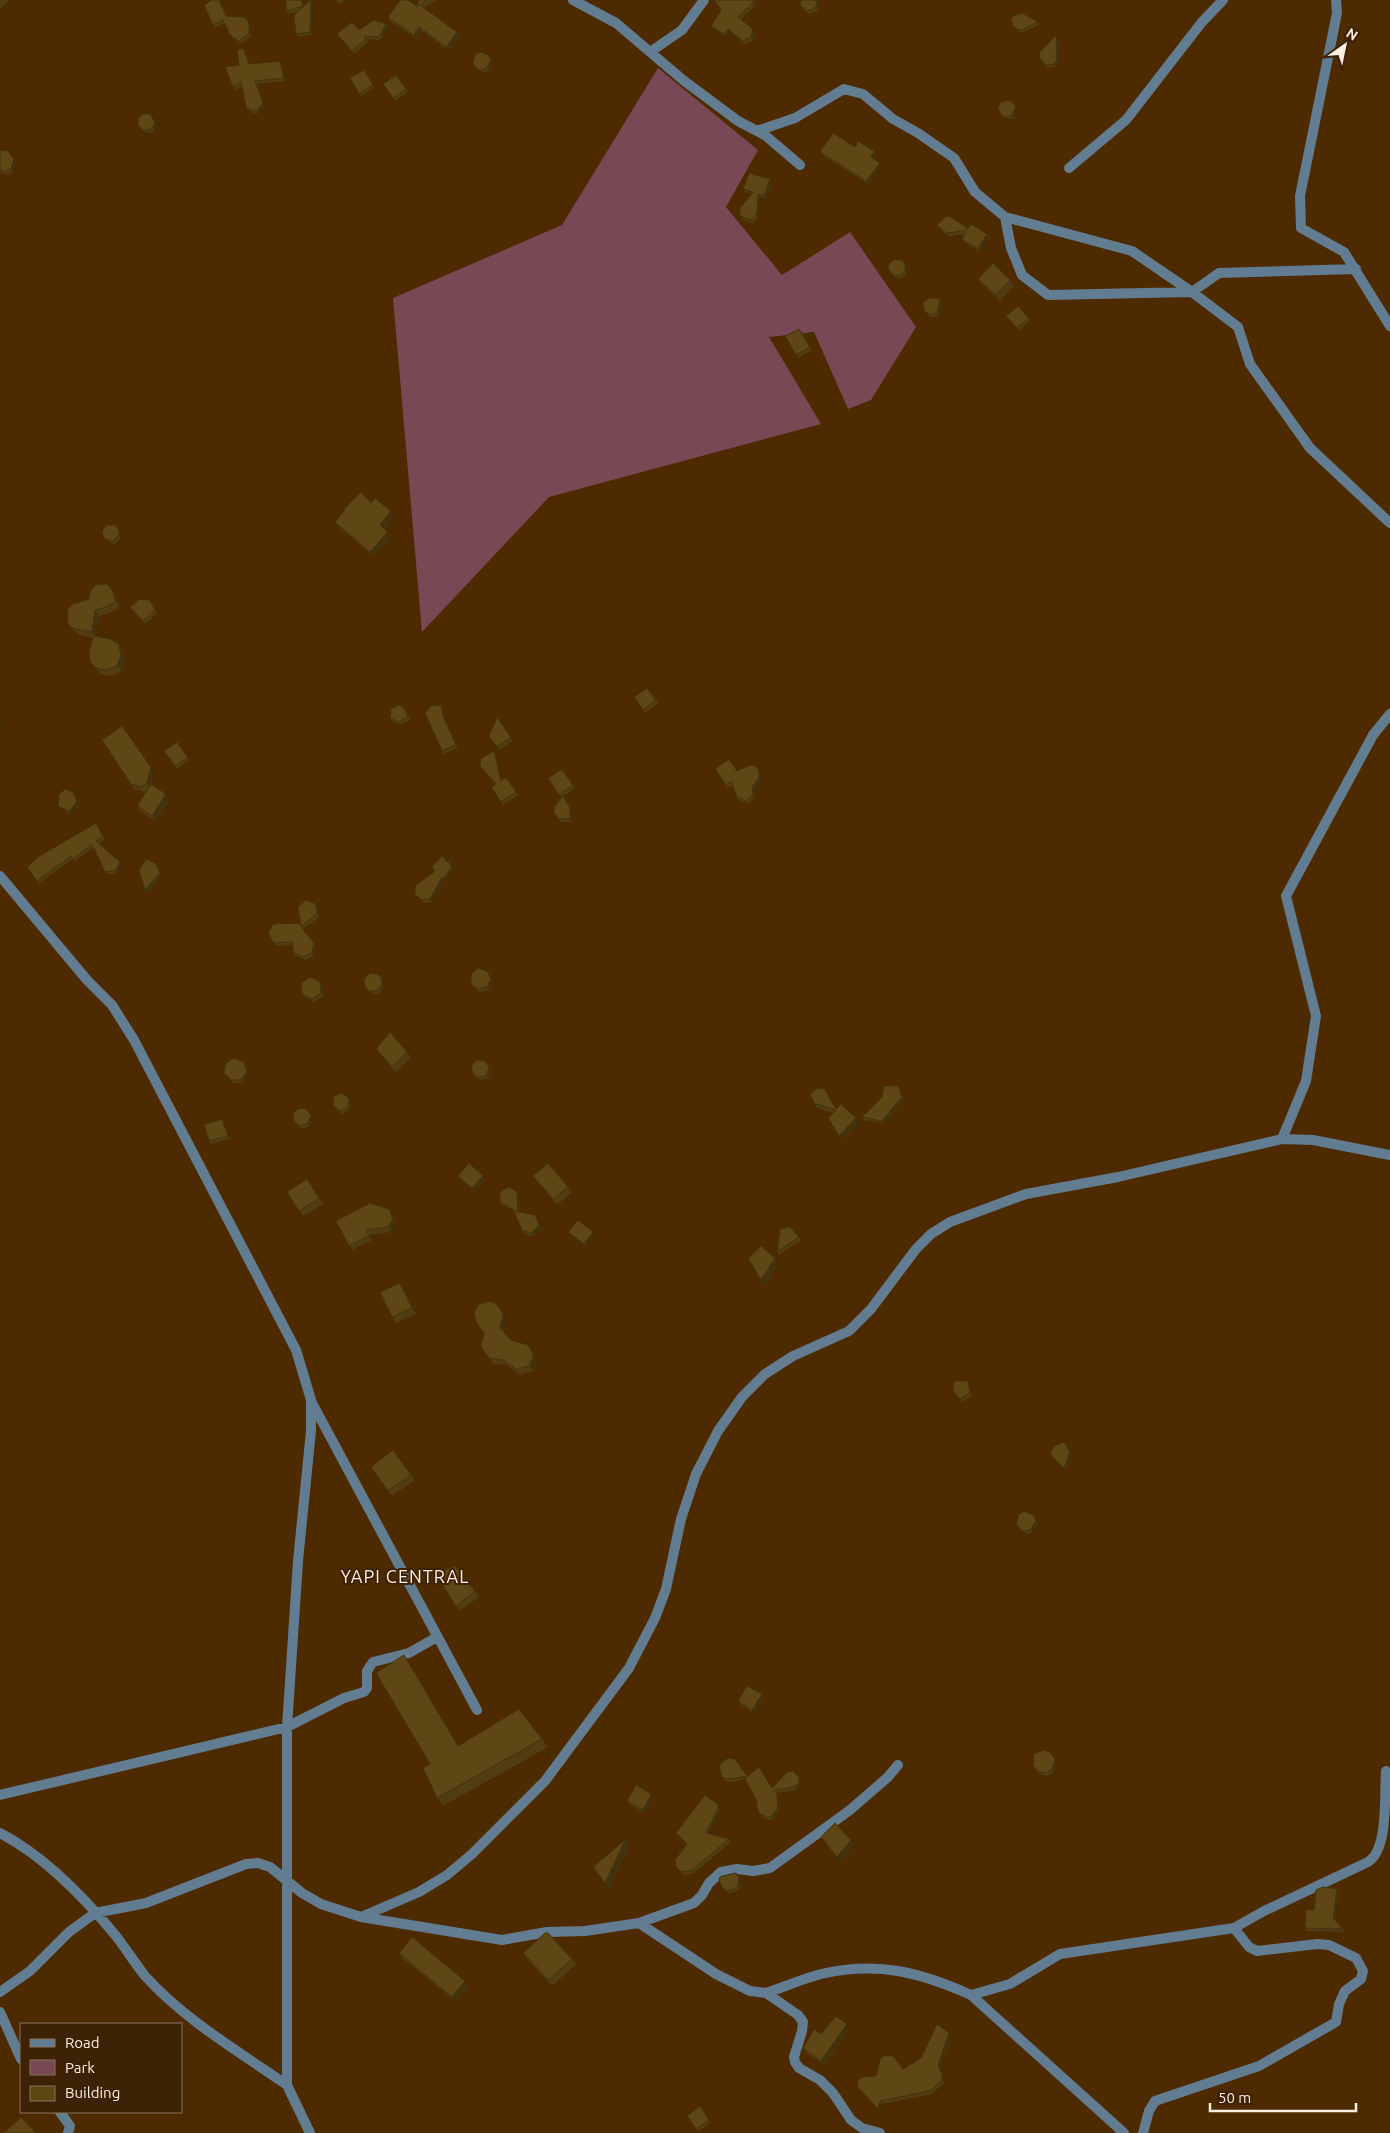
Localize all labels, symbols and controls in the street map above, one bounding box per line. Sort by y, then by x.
north arrow [1320,20,1370,70]
text: N [1343,25,1361,44]
district label: YAPI CENTRAL [341,1566,469,1586]
legend [20,2023,182,2113]
text: Road [65,2034,100,2051]
text: Park [65,2059,95,2076]
scale bar [1210,2080,1356,2112]
text: Building [65,2084,120,2101]
text: 50 m [1218,2089,1251,2106]

